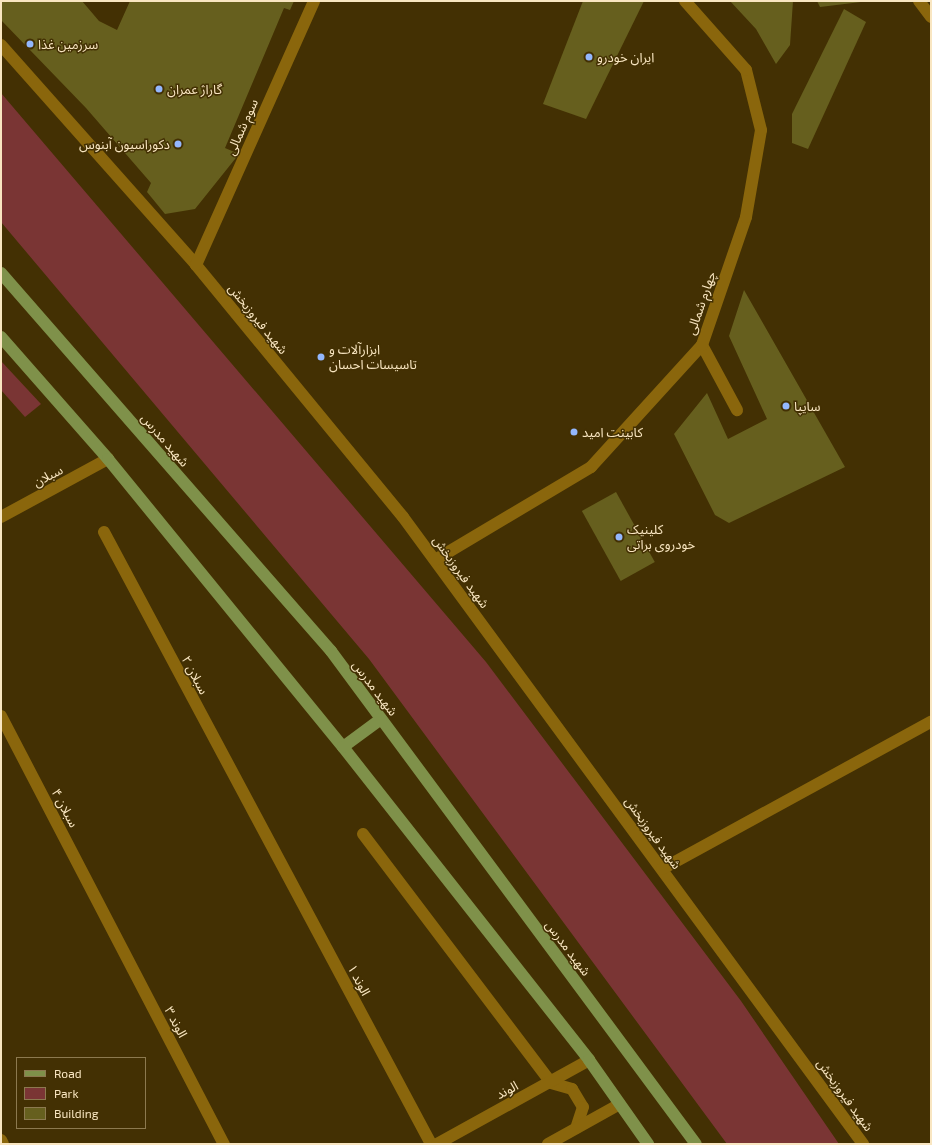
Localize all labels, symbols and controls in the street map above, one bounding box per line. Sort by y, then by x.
place label: سرزمین غذا [38,36,98,52]
marker: سرزمین غذا [25,39,35,49]
place label: ایران خودرو [597,49,654,65]
marker: ایران خودرو [584,52,594,62]
place label: گاراژ عمران [167,81,222,97]
marker: گاراژ عمران [154,84,164,94]
street label: سوم شمالی [223,96,261,158]
place label: دکوراسیون آبنوس [79,136,170,152]
marker: دکوراسیون آبنوس [173,139,183,149]
street label: چهارم شمالی [683,269,719,337]
street label: شهید فیروزبخش [225,281,291,357]
place label: ابزارآلات و تاسیسات احسان [329,342,417,373]
marker: ابزارآلات و تاسیسات احسان [316,352,326,362]
place label: سایپا [794,398,820,414]
marker: سایپا [781,401,791,411]
street label: شهید مدرس [138,410,192,470]
place label: کابینت امید [582,424,643,440]
marker: کابینت امید [569,427,579,437]
street label: سبلان [31,462,65,490]
place label: کلینیک خودروی براتی [627,522,695,553]
marker: کلینیک خودروی براتی [614,532,624,542]
street label: شهید فیروزبخش [429,533,493,611]
street label: سبلان ۲ [178,653,212,697]
street label: شهید مدرس [349,657,401,719]
street label: سبلان ۴ [48,786,82,830]
street label: شهید فیروزبخش [621,794,685,872]
street label: شهید مدرس [542,917,594,979]
street label: الوند ۱ [344,962,374,998]
street label: الوند ۳ [161,1004,191,1040]
street label: شهید فیروزبخش [813,1056,877,1134]
legend [16,1057,146,1129]
text: Road [54,1066,82,1080]
street label: الوند [493,1078,521,1102]
text: Park [54,1086,79,1100]
text: Building [54,1106,98,1120]

